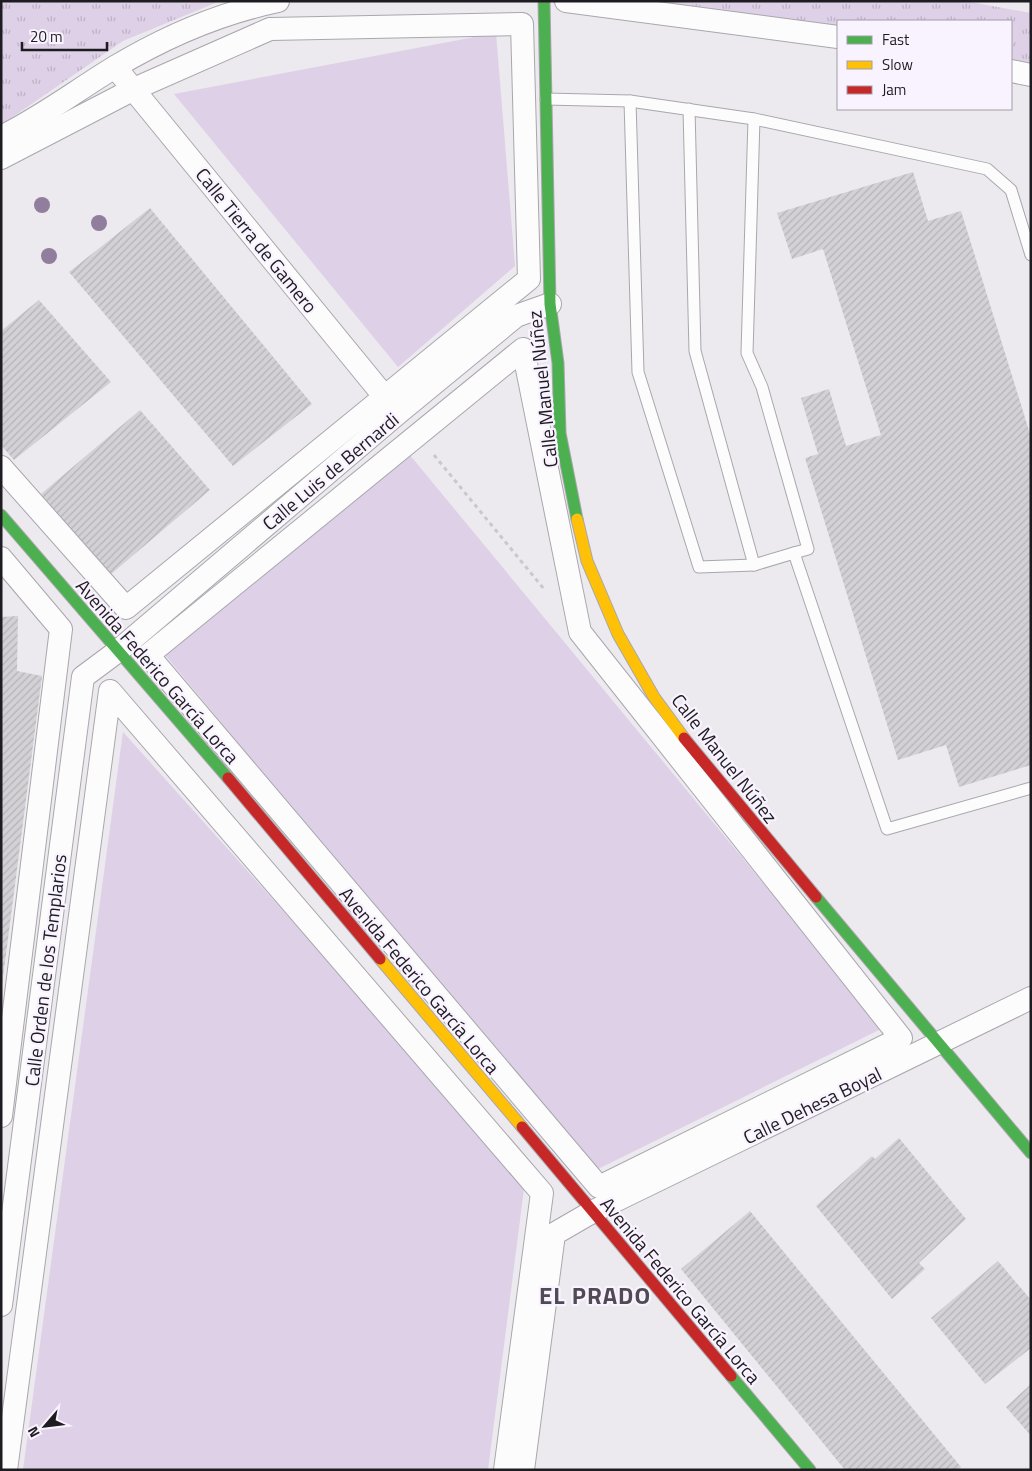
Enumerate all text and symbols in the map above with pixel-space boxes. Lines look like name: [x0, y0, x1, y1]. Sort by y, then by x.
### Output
scale bar: [22, 20, 108, 52]
legend: [837, 20, 1012, 110]
text: 20 m: [30, 25, 63, 48]
text: Fast: [882, 28, 910, 51]
text: Slow: [882, 53, 913, 76]
text: Jam: [882, 78, 906, 101]
street label: Calle Tierra de Gamero: [189, 161, 325, 319]
street label: Calle Manuel Núñez: [519, 309, 565, 469]
street label: Calle Luis de Bernardi: [255, 405, 405, 537]
street label: Avenida Federico García Lorca: [69, 572, 247, 770]
street label: Calle Manuel Núñez: [665, 687, 785, 829]
street label: Calle Orden de los Templarios: [16, 852, 74, 1088]
street label: Avenida Federico García Lorca: [333, 880, 507, 1080]
street label: Calle Dehesa Boyal: [738, 1059, 886, 1151]
street label: Avenida Federico García Lorca: [594, 1190, 768, 1390]
district label: EL PRADO: [539, 1277, 651, 1313]
north arrow: [20, 1401, 70, 1451]
text: N: [22, 1423, 45, 1442]

